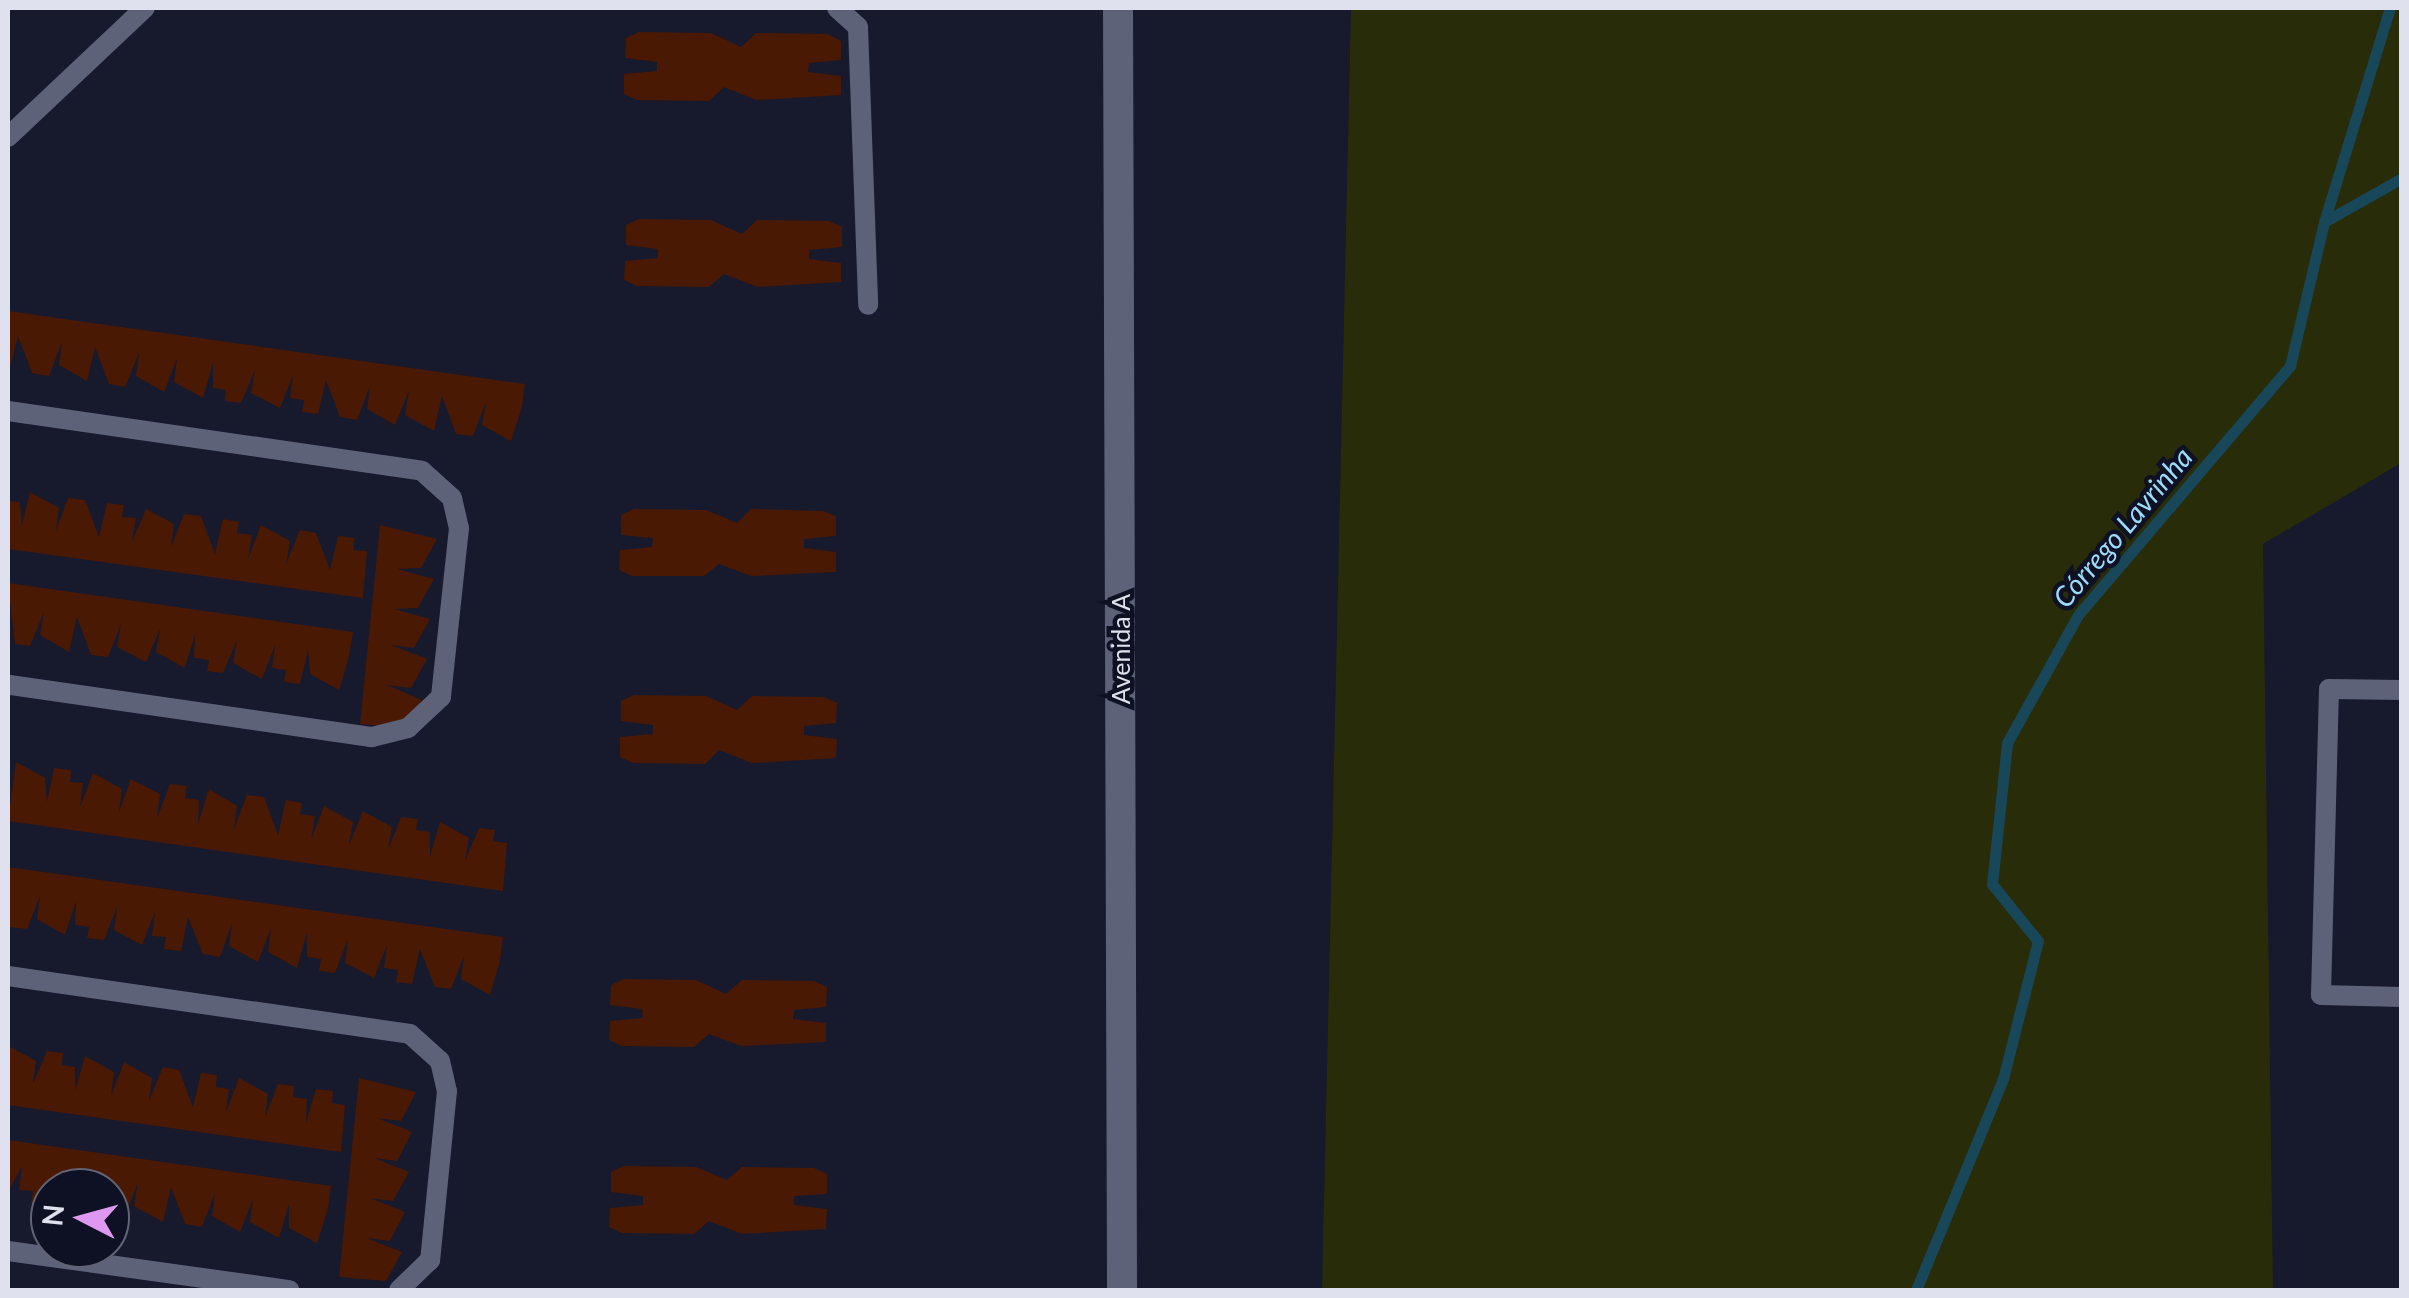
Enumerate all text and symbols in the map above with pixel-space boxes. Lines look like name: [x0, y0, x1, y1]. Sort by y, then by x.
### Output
water label: Córrego Lavrinha: [2045, 440, 2199, 614]
street label: Avenida A: [1105, 593, 1135, 705]
north arrow: [30, 1168, 130, 1268]
text: N: [34, 1203, 70, 1228]

